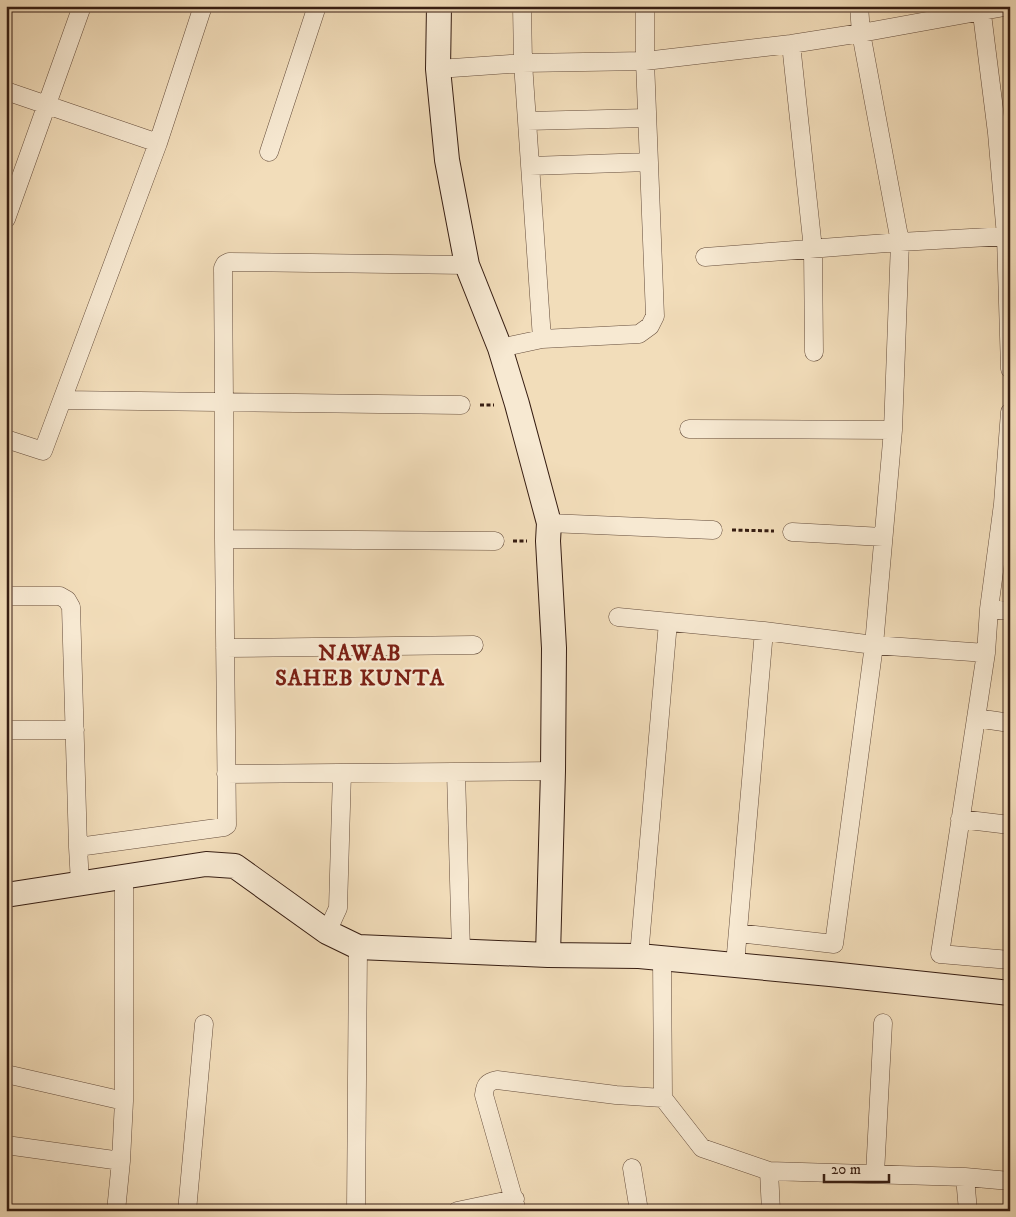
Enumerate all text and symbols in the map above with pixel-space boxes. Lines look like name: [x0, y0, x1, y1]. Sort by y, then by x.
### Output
district label: NAWAB SAHEB KUNTA: [275, 640, 445, 692]
scale bar: [824, 1152, 888, 1184]
text: 20 m: [831, 1160, 861, 1179]

